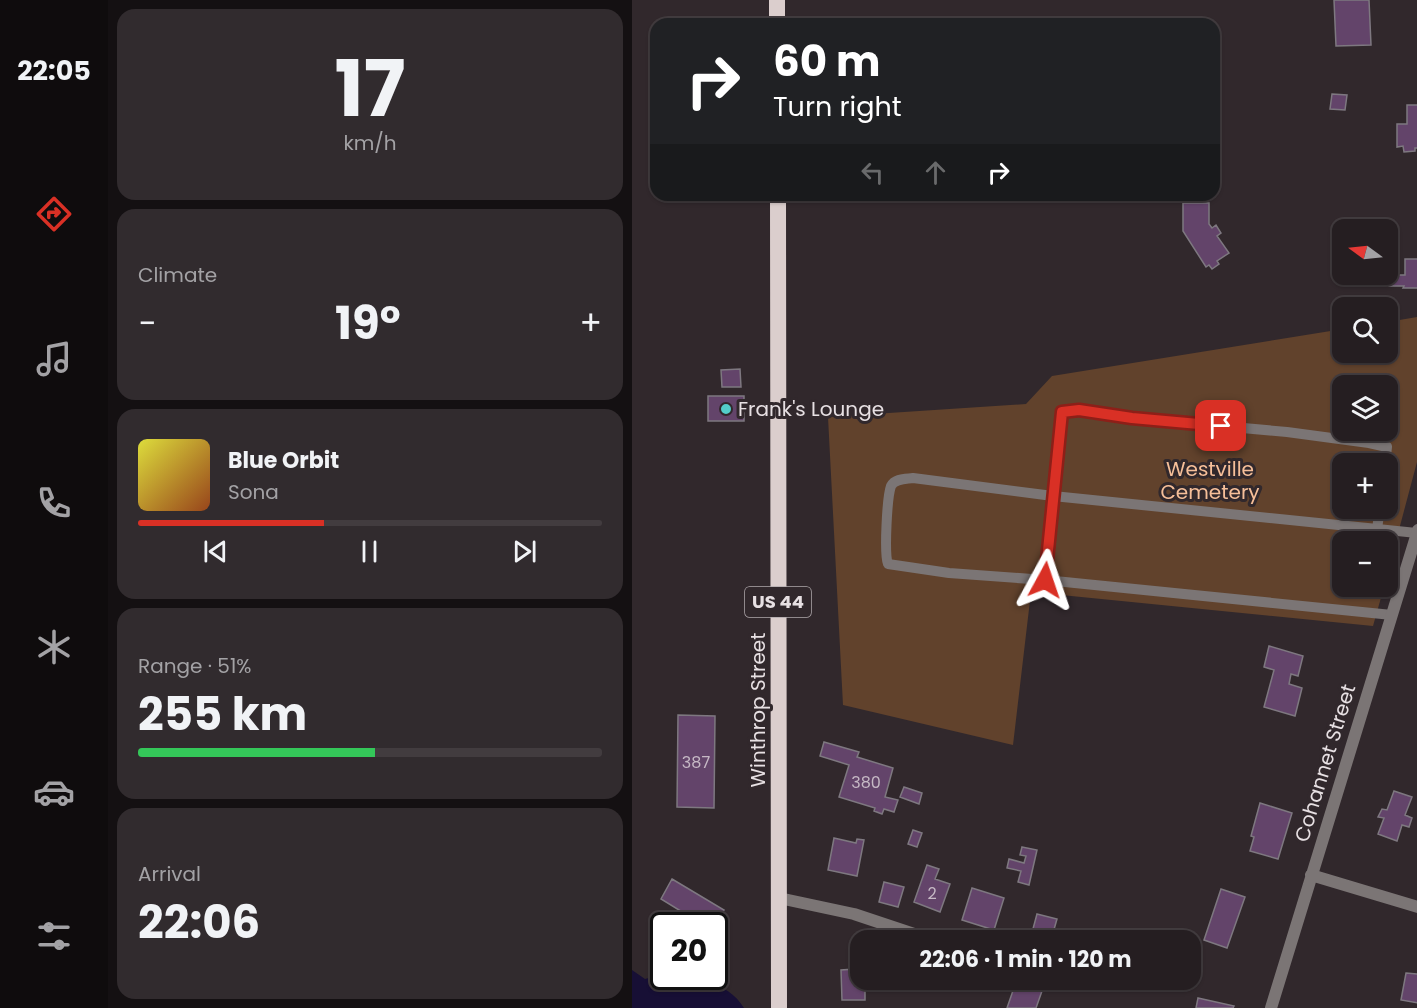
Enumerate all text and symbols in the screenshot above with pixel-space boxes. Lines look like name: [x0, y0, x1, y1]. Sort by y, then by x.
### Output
text: 60 m: [773, 32, 881, 91]
text: 17: [334, 34, 406, 143]
icon: right: [674, 42, 752, 120]
text: 22:05: [17, 52, 91, 89]
text: Turn right: [773, 88, 902, 125]
text: km/h: [343, 129, 397, 157]
icon: left: [856, 156, 889, 189]
icon: ahead: [919, 156, 952, 189]
icon: right: [982, 156, 1015, 189]
icon: directions: [33, 193, 75, 235]
north arrow: [1332, 219, 1398, 285]
map controls: [1332, 219, 1398, 597]
text: Climate: [138, 261, 217, 289]
text: 19°: [335, 292, 401, 355]
button: search: [1332, 297, 1398, 363]
text: −: [138, 300, 156, 347]
text: +: [579, 300, 602, 347]
icon: music: [33, 338, 75, 380]
button: layers: [1332, 375, 1398, 441]
place label: Frank's Lounge: [738, 395, 884, 423]
pin: [1195, 400, 1246, 451]
marker: Frank's Lounge: [719, 402, 733, 416]
icon: arrive: [1204, 409, 1237, 442]
text: Blue Orbit: [228, 445, 339, 476]
button: +: [1332, 453, 1398, 519]
park label: Westville Cemetery: [1160, 455, 1260, 506]
text: Sona: [228, 478, 279, 506]
icon: phone: [33, 482, 75, 524]
button: −: [1332, 531, 1398, 597]
icon: previous: [199, 535, 232, 568]
icon: pause: [353, 535, 386, 568]
icon: next: [508, 535, 541, 568]
position arrow: [1013, 548, 1077, 612]
road number: US 44: [745, 587, 811, 617]
icon: climate: [33, 626, 75, 668]
street label: Winthrop Street: [744, 633, 772, 788]
text: Range · 51%: [138, 652, 251, 680]
street label: Cohannet Street: [1288, 681, 1362, 845]
text: 255 km: [138, 683, 307, 746]
house number: 387: [682, 751, 710, 774]
icon: car: [33, 771, 75, 813]
house number: 380: [851, 771, 881, 794]
text: Arrival: [138, 860, 201, 888]
house number: 2: [927, 882, 937, 905]
text: 22:06: [138, 891, 260, 954]
speed limit sign: 20: [650, 912, 728, 990]
icon: filters: [33, 915, 75, 957]
text: 22:06 · 1 min · 120 m: [919, 944, 1132, 975]

